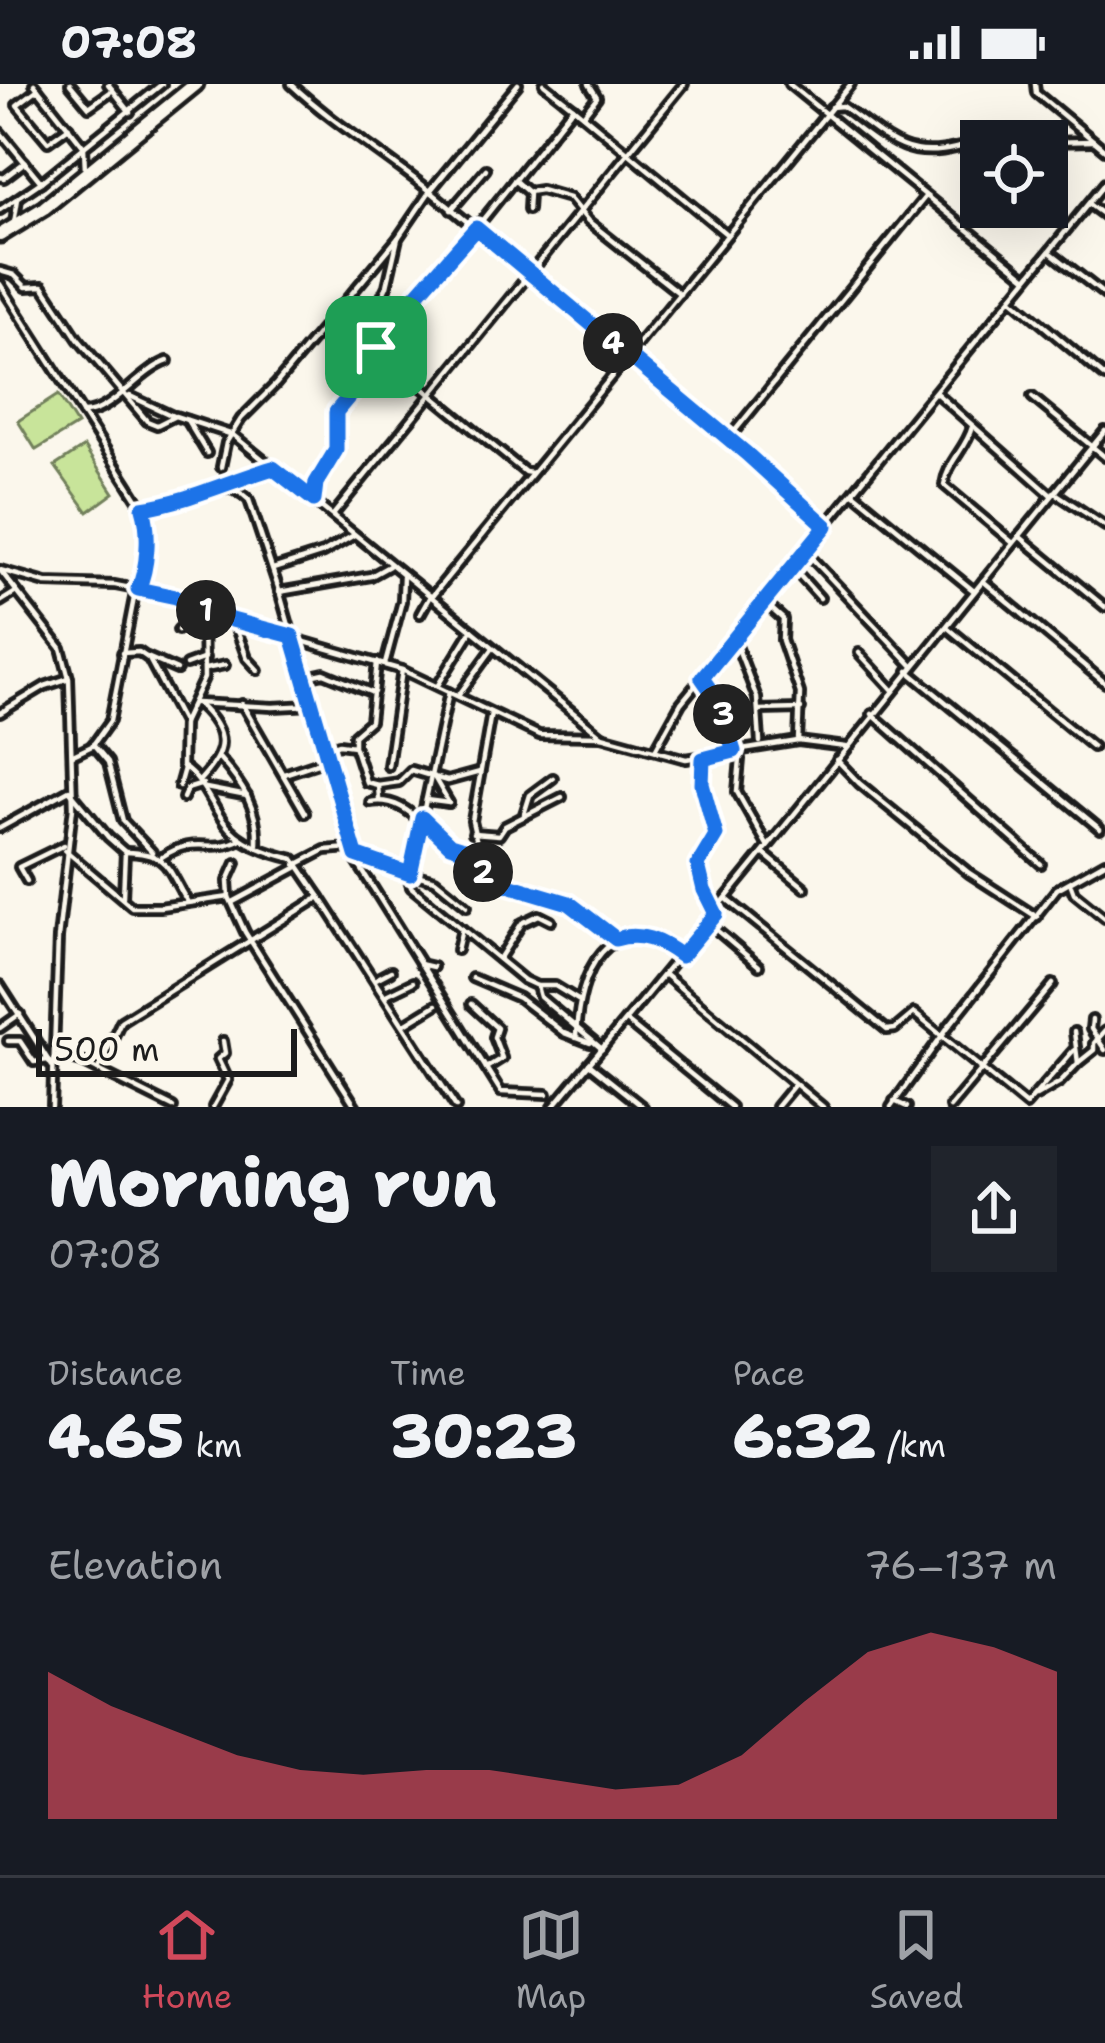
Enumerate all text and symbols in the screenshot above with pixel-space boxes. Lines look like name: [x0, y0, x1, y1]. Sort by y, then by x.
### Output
text: 07:08: [60, 12, 197, 72]
map controls: [960, 120, 1068, 228]
button: locate: [960, 120, 1068, 228]
pin: [325, 296, 427, 398]
pin: 4: [583, 313, 643, 373]
icon: arrive: [343, 314, 409, 380]
text: 4: [601, 320, 625, 365]
pin: 1: [176, 580, 236, 640]
text: 1: [198, 587, 214, 632]
pin: 3: [693, 684, 753, 744]
text: 3: [711, 691, 735, 736]
pin: 2: [453, 842, 513, 902]
text: 2: [471, 849, 495, 894]
scale bar: [36, 1023, 297, 1076]
text: 500 m: [54, 1027, 160, 1072]
text: Morning run: [48, 1139, 497, 1227]
button: share: [931, 1146, 1057, 1272]
text: 07:08: [48, 1228, 163, 1280]
text: Distance: [48, 1351, 183, 1396]
text: Time: [390, 1351, 466, 1396]
text: Pace: [733, 1351, 805, 1396]
text: 4.65: [48, 1396, 184, 1476]
text: 30:23: [390, 1396, 577, 1476]
text: 6:32: [733, 1396, 876, 1476]
text: km: [184, 1423, 242, 1468]
text: /km: [876, 1423, 946, 1468]
text: Elevation: [48, 1539, 223, 1591]
text: 76–137 m: [864, 1539, 1057, 1591]
tab: Home: [142, 1902, 232, 2019]
tab: Map: [516, 1902, 586, 2019]
tab: Saved: [870, 1902, 963, 2019]

